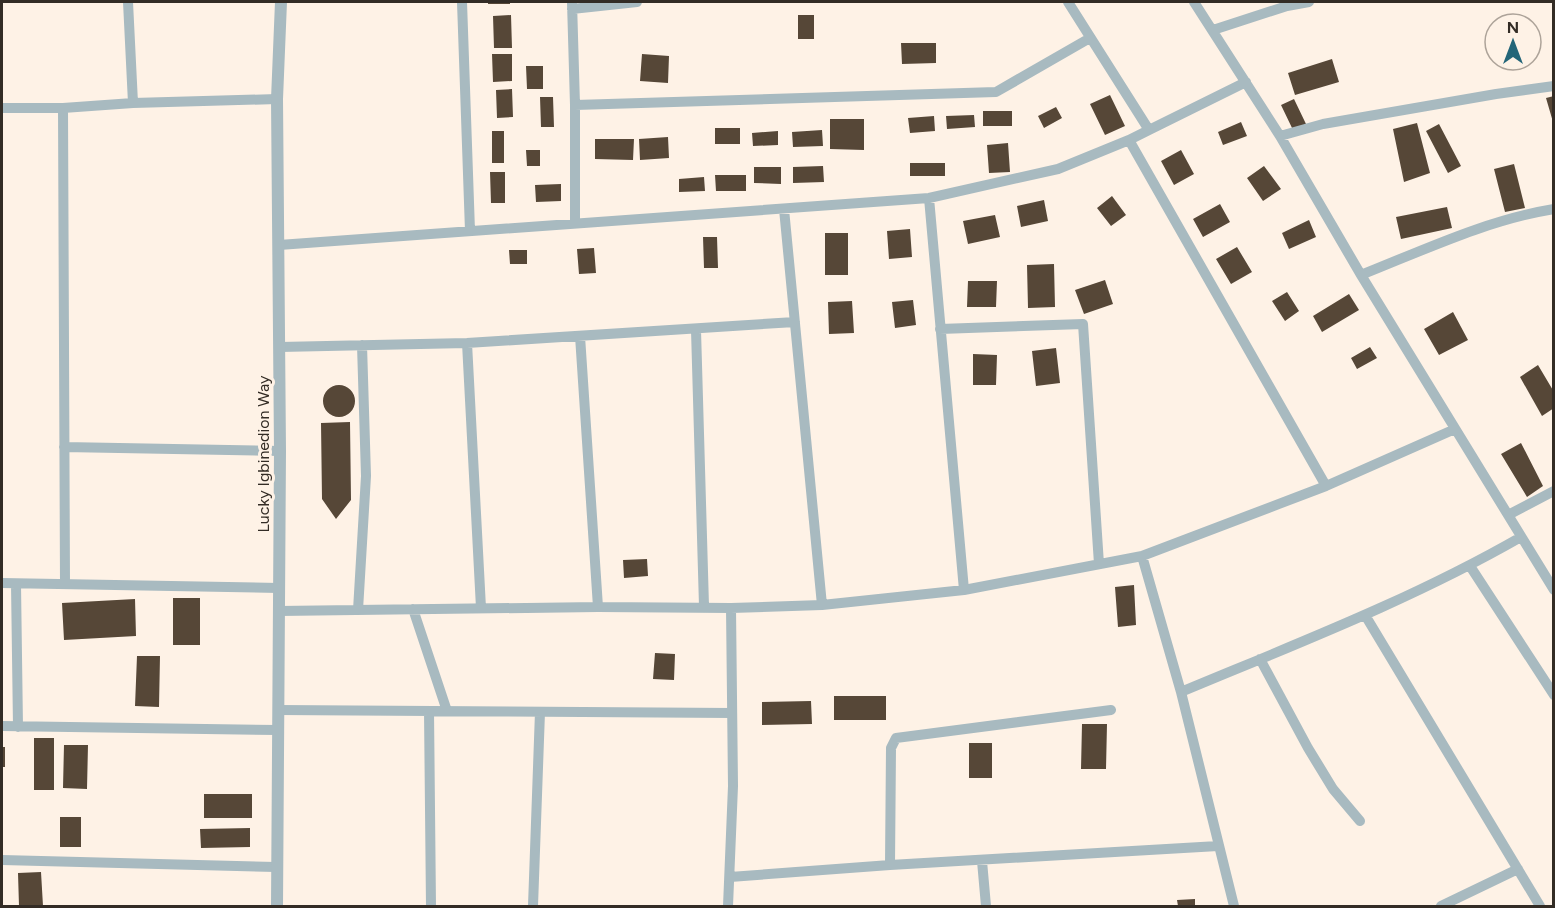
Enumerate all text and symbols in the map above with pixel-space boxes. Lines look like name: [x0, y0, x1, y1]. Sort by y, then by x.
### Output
north arrow: [1483, 12, 1543, 72]
text: N: [1507, 18, 1519, 37]
street label: Lucky Igbinedion Way: [254, 375, 273, 532]

